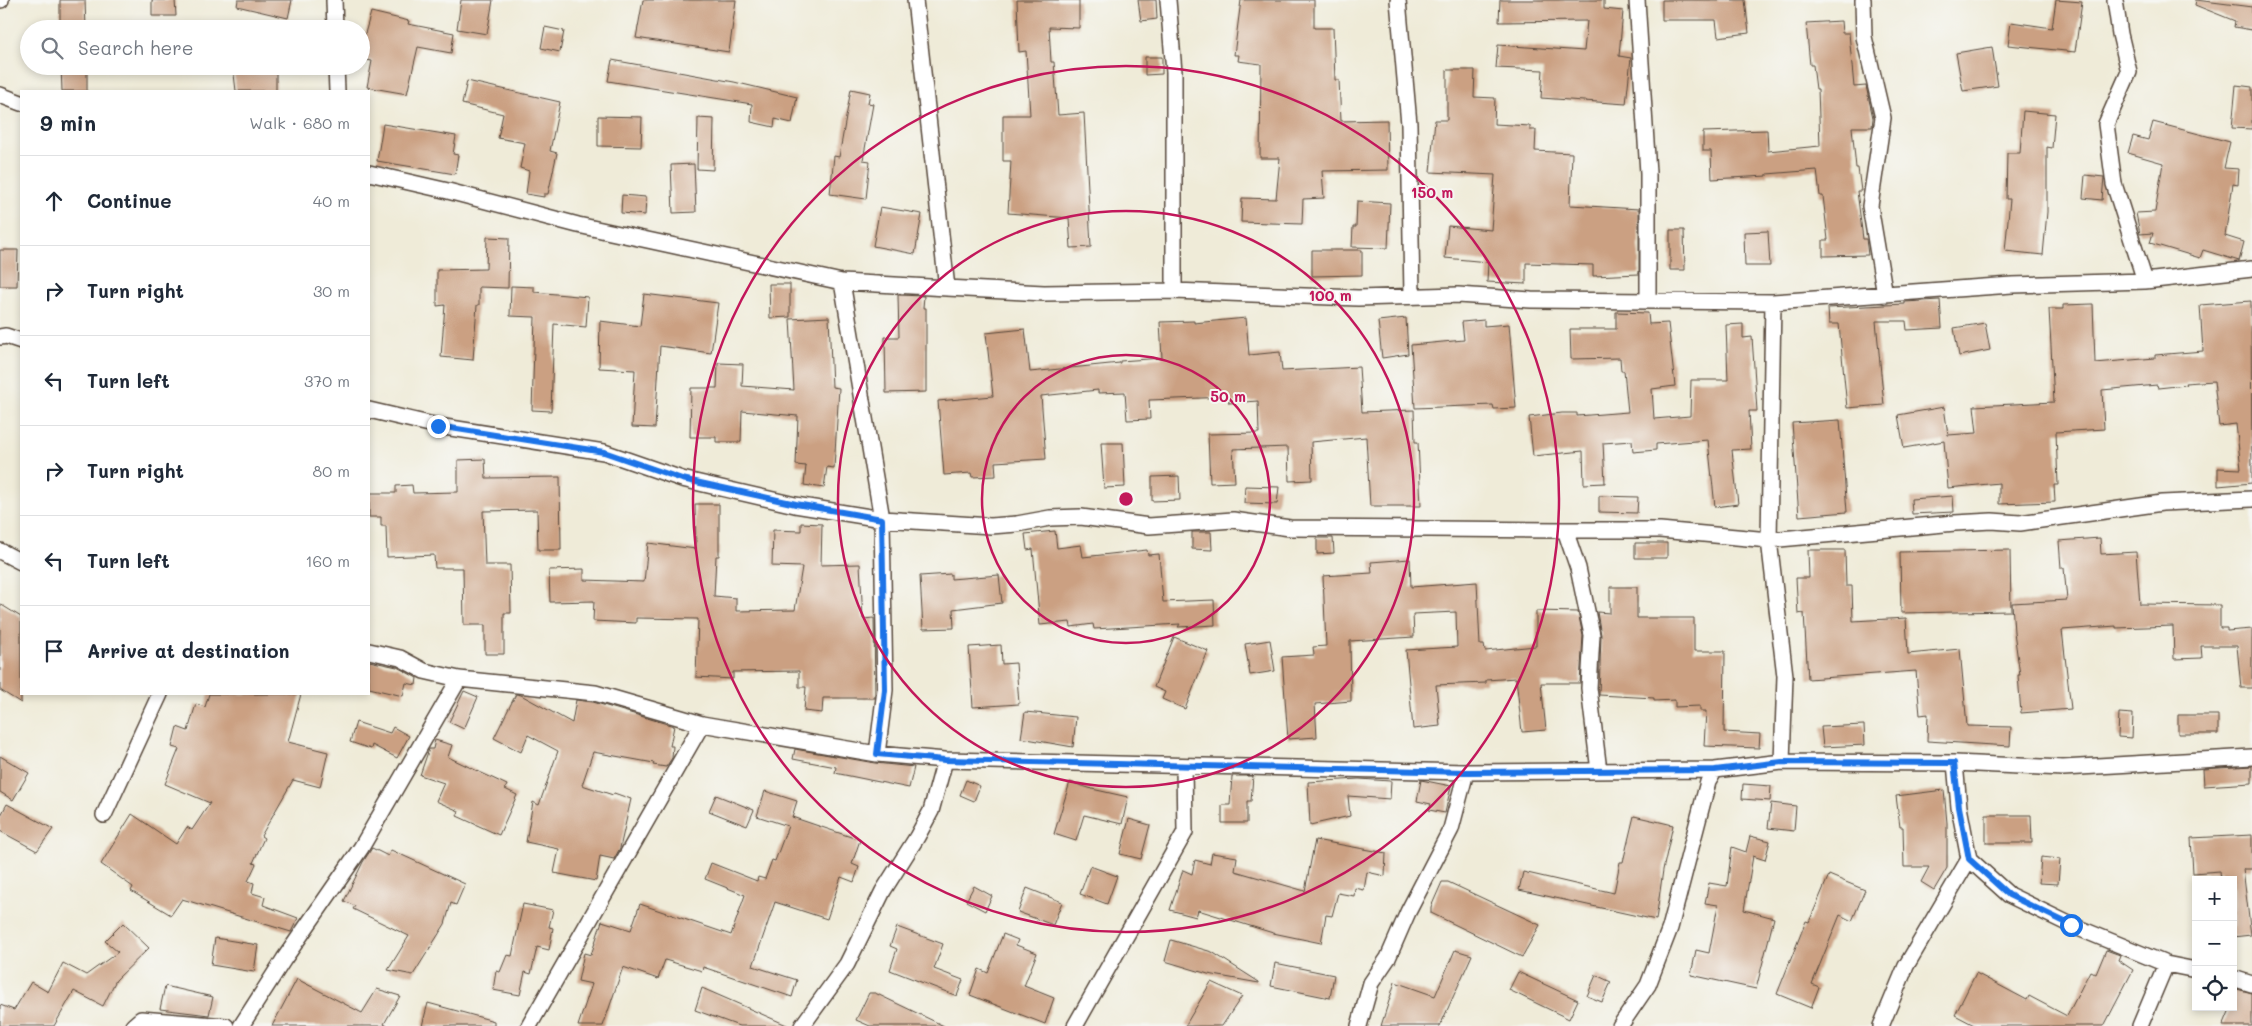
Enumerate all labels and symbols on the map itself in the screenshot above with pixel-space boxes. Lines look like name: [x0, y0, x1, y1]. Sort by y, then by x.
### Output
text: 150 m: [1411, 182, 1453, 202]
text: 100 m: [1308, 285, 1352, 305]
text: 50 m: [1210, 386, 1246, 406]
route end: [427, 415, 450, 438]
centre of rings: [1117, 490, 1135, 508]
route start: [2060, 914, 2083, 937]

